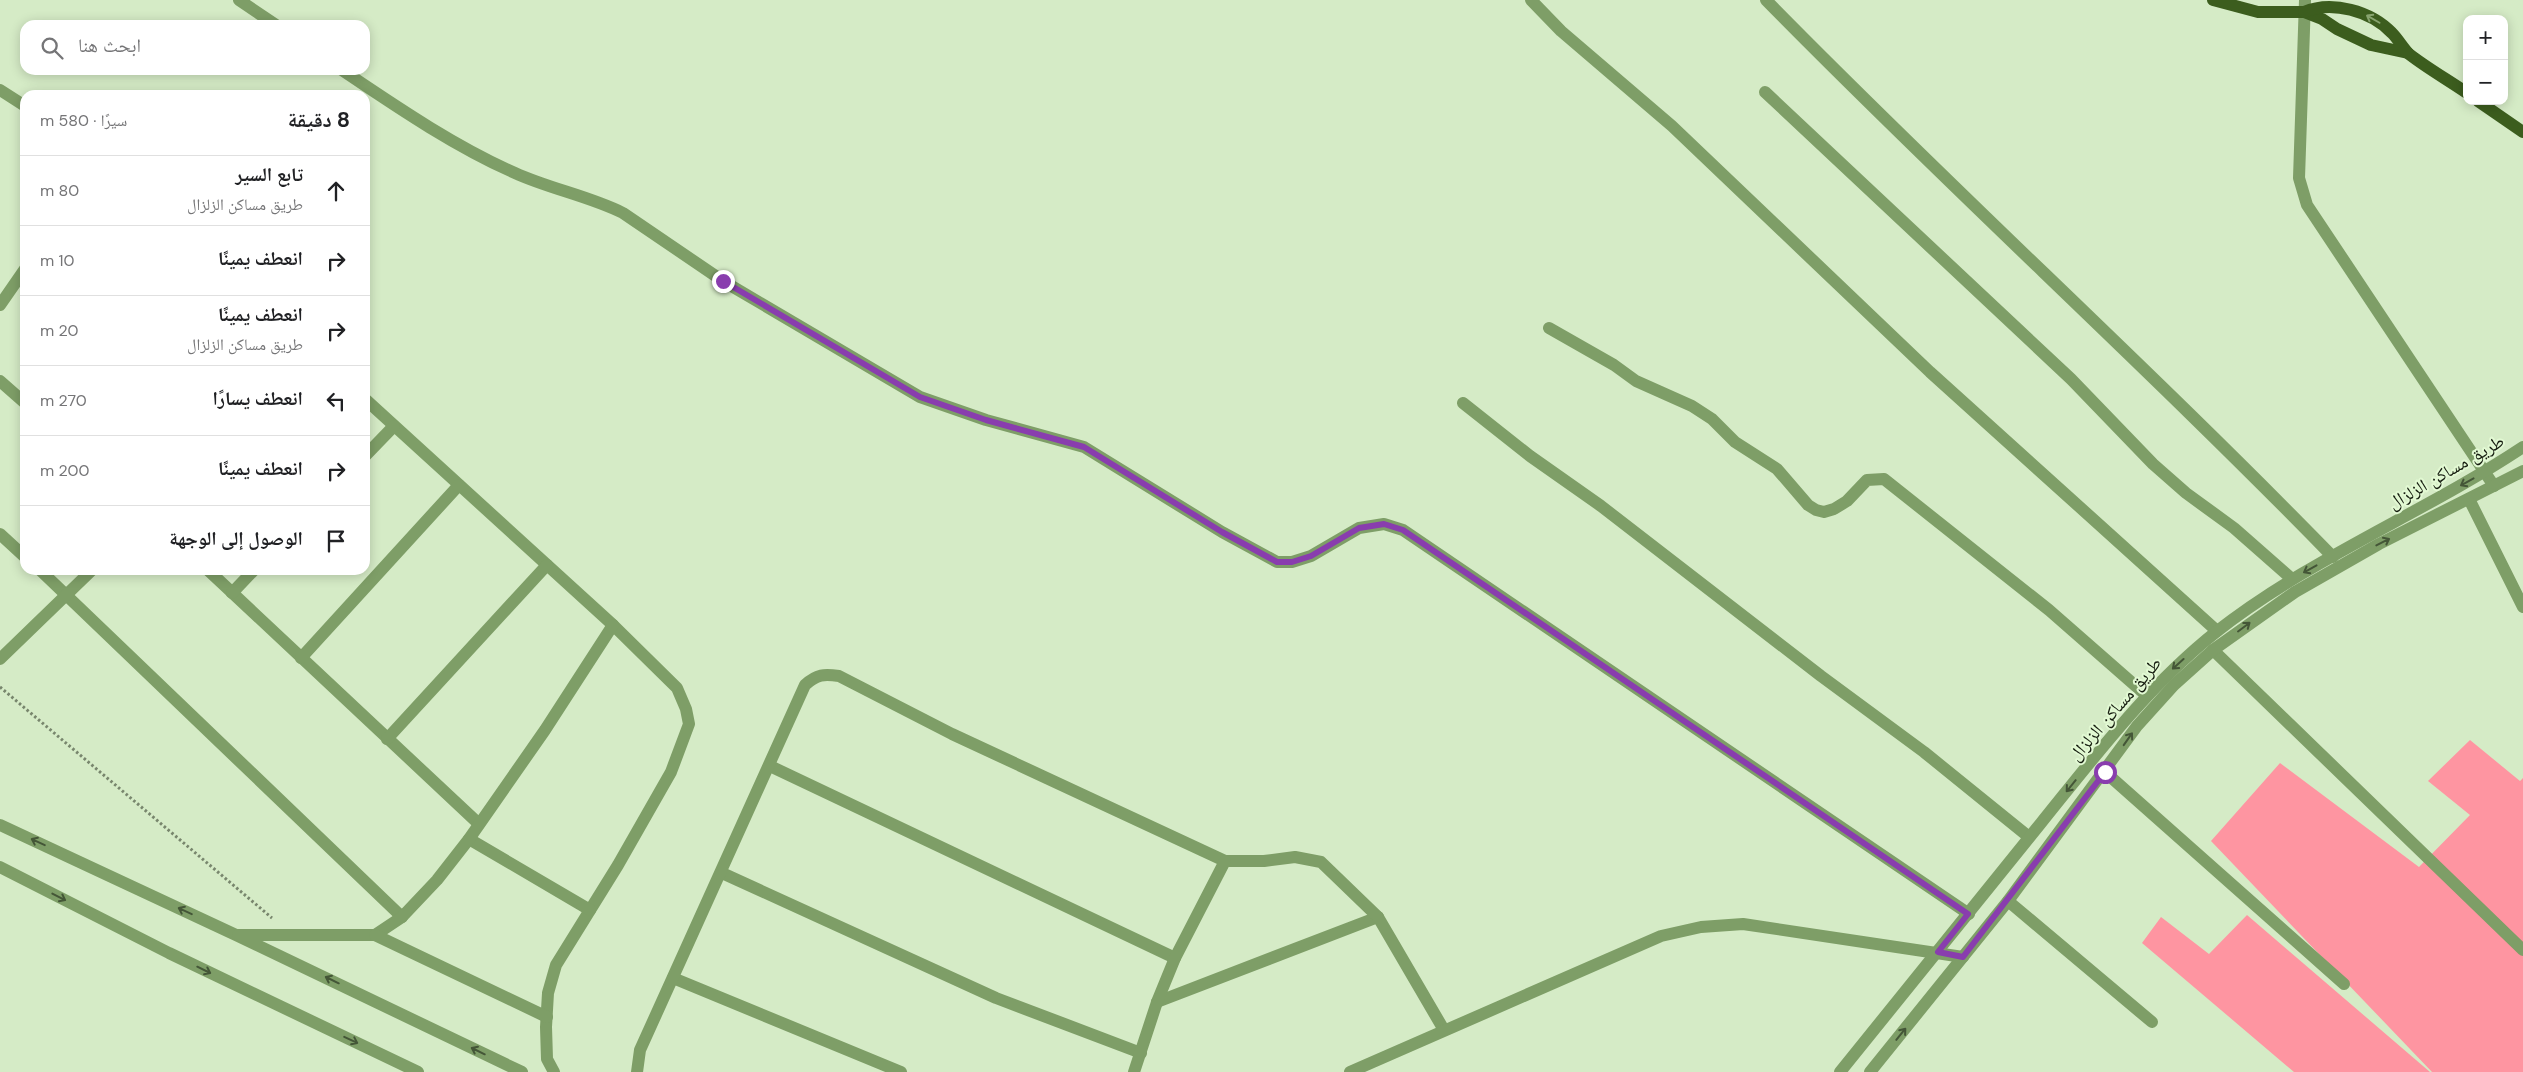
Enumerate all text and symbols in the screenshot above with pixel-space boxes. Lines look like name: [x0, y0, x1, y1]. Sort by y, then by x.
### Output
one-way arrow: [2367, 13, 2381, 23]
map controls: [2463, 15, 2508, 105]
button: +: [2463, 15, 2508, 60]
search box: [20, 20, 370, 75]
text: ابحث هنا: [78, 33, 141, 58]
icon: search: [38, 34, 66, 62]
button: −: [2463, 60, 2508, 105]
text: 8 دقيقة: [288, 106, 350, 134]
text: سيرًا · 580 m: [40, 110, 127, 131]
text: تابع السير: [235, 162, 303, 187]
icon: ahead: [322, 177, 350, 205]
text: 80 m: [40, 180, 79, 201]
text: طريق مساكن الزلزال: [187, 194, 303, 215]
text: انعطف يمينًا: [218, 246, 303, 271]
icon: right: [322, 247, 350, 275]
text: 10 m: [40, 250, 74, 271]
route end: [712, 270, 735, 293]
text: انعطف يمينًا: [218, 302, 303, 327]
icon: right: [322, 317, 350, 345]
text: 20 m: [40, 320, 79, 341]
text: طريق مساكن الزلزال: [187, 334, 303, 355]
text: انعطف يسارًا: [212, 386, 303, 411]
icon: left: [322, 387, 350, 415]
text: 270 m: [40, 390, 87, 411]
street label: طريق مساكن الزلزال: [2383, 429, 2509, 515]
text: انعطف يمينًا: [218, 456, 303, 481]
icon: right: [322, 457, 350, 485]
text: 200 m: [40, 460, 89, 481]
one-way arrow: [2460, 478, 2475, 487]
text: الوصول إلى الوجهة: [169, 526, 303, 551]
icon: arrive: [322, 527, 350, 555]
one-way arrow: [2375, 537, 2390, 546]
one-way arrow: [2303, 565, 2317, 575]
one-way arrow: [2237, 621, 2250, 632]
street label: طريق مساكن الزلزال: [2063, 652, 2167, 766]
one-way arrow: [2171, 658, 2184, 670]
one-way arrow: [2123, 732, 2133, 746]
route start: [2094, 761, 2117, 784]
one-way arrow: [2065, 779, 2076, 792]
one-way arrow: [31, 837, 46, 847]
one-way arrow: [51, 893, 66, 902]
one-way arrow: [178, 905, 193, 915]
one-way arrow: [196, 966, 211, 975]
one-way arrow: [325, 975, 340, 985]
one-way arrow: [1895, 1028, 1906, 1041]
one-way arrow: [343, 1036, 358, 1046]
one-way arrow: [471, 1046, 486, 1055]

